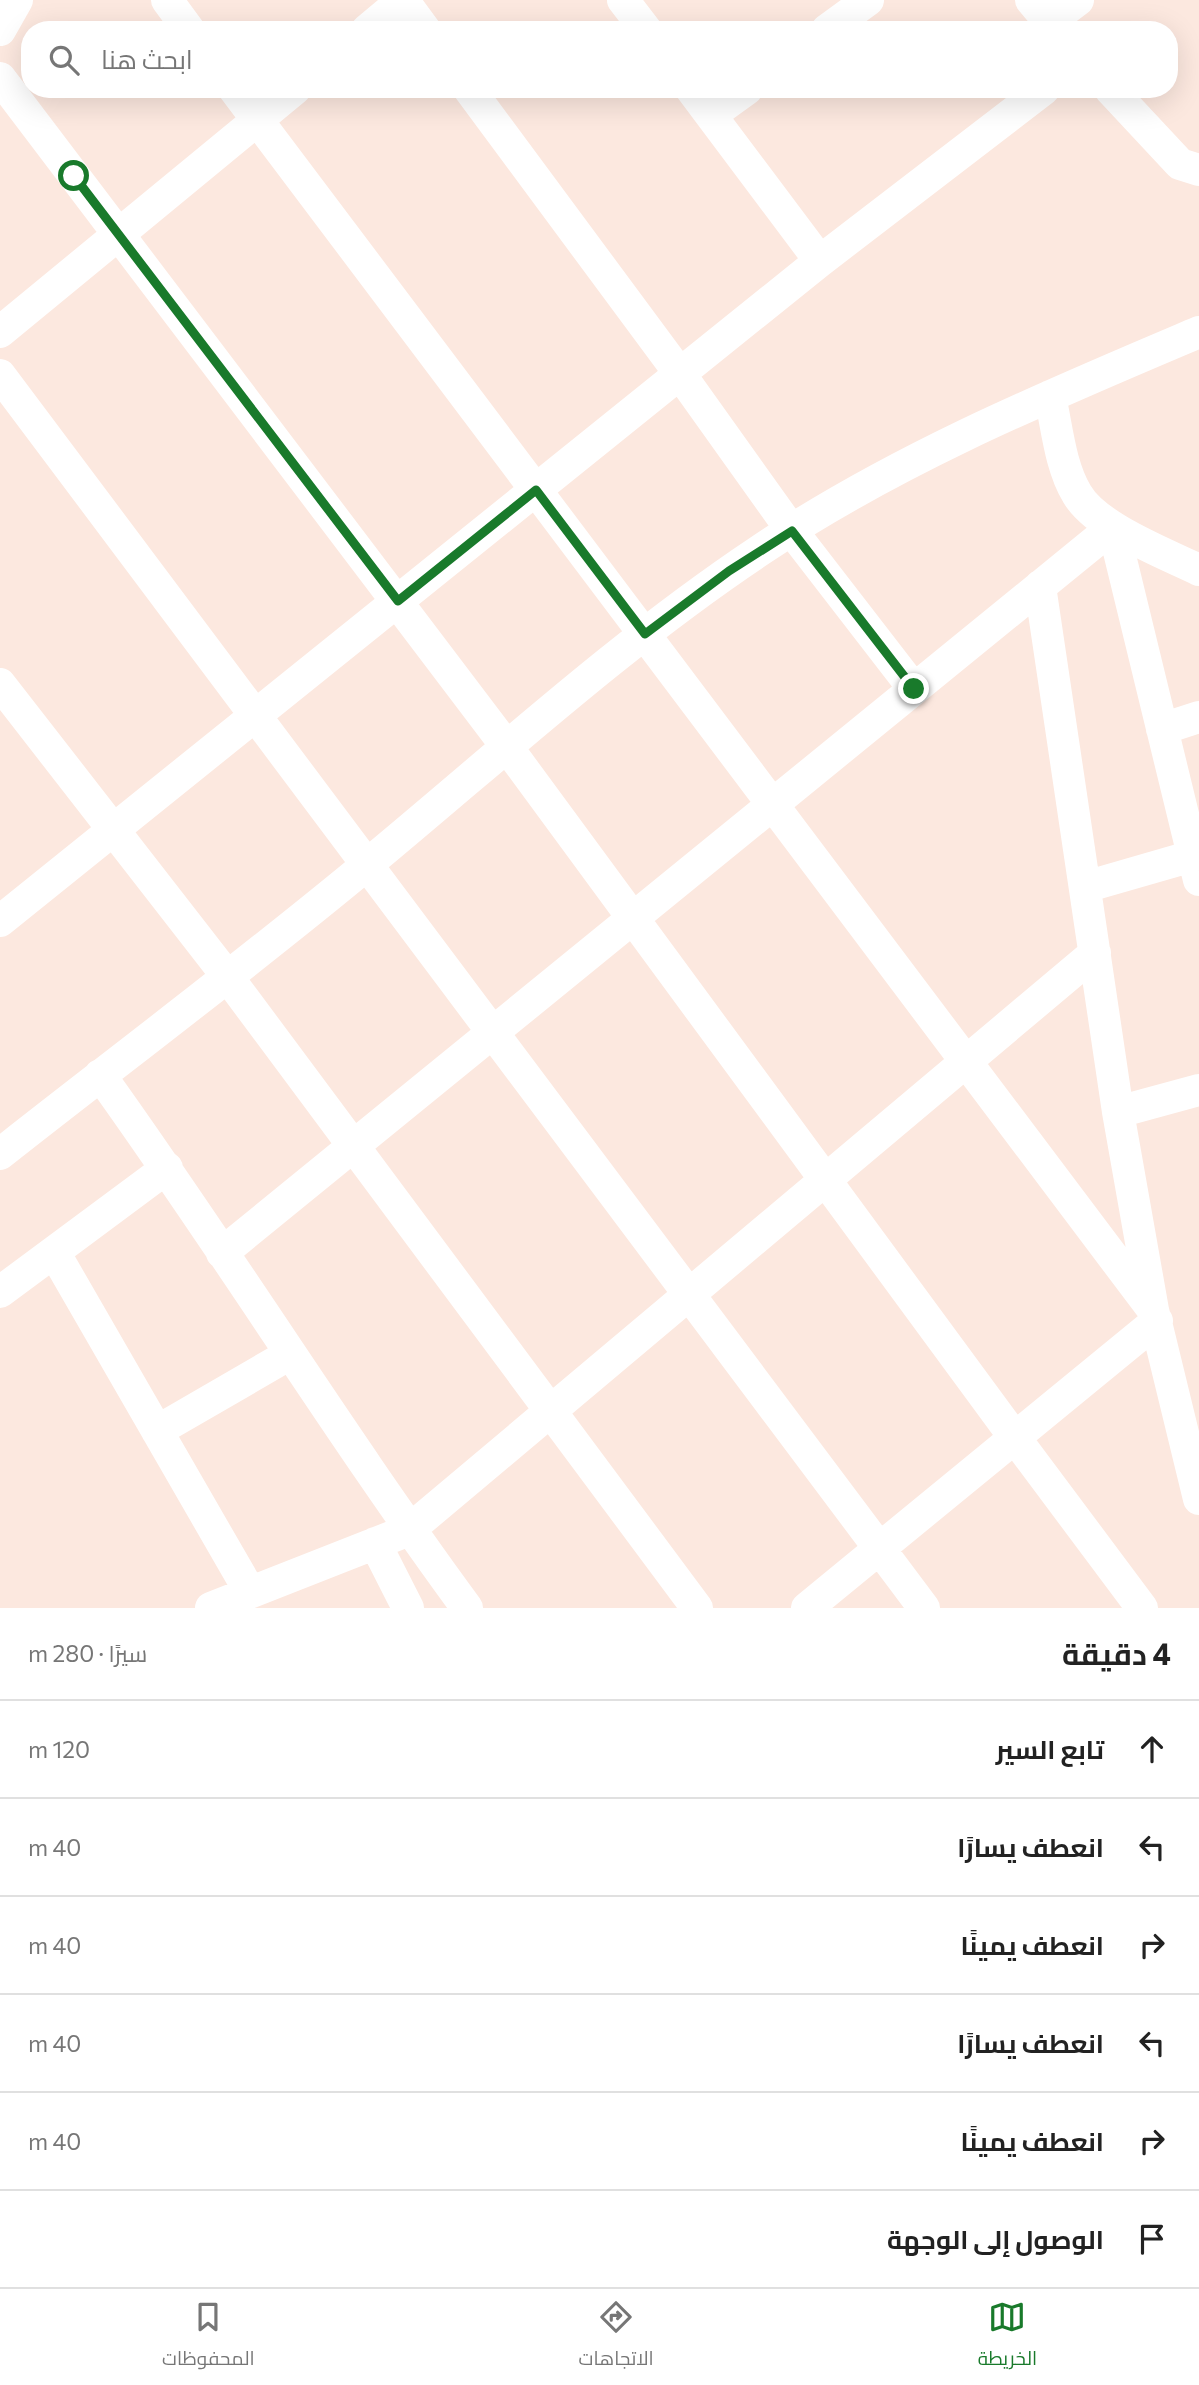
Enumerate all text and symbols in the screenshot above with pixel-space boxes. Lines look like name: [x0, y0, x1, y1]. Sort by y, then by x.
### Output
search box: [21, 21, 1178, 98]
icon: search: [45, 41, 83, 79]
text: ابحث هنا: [101, 43, 193, 74]
route start: [58, 160, 89, 191]
route end: [898, 673, 929, 704]
text: 4 دقيقة: [1062, 1634, 1171, 1671]
text: سيرًا · 280 m: [28, 1639, 147, 1667]
icon: ahead: [1133, 1730, 1171, 1768]
text: تابع السير: [996, 1733, 1104, 1764]
text: 120 m: [28, 1735, 90, 1763]
icon: left: [1133, 1828, 1171, 1866]
text: انعطف يسارًا: [957, 1831, 1104, 1862]
text: 40 m: [28, 1833, 81, 1861]
icon: right: [1133, 1926, 1171, 1964]
text: انعطف يمينًا: [960, 1929, 1104, 1960]
text: 40 m: [28, 1931, 81, 1959]
icon: left: [1133, 2024, 1171, 2062]
text: انعطف يسارًا: [957, 2027, 1104, 2058]
text: 40 m: [28, 2029, 81, 2057]
icon: right: [1133, 2122, 1171, 2160]
text: انعطف يمينًا: [960, 2125, 1104, 2156]
text: 40 m: [28, 2127, 81, 2155]
icon: arrive: [1133, 2220, 1171, 2258]
text: الوصول إلى الوجهة: [887, 2223, 1104, 2254]
tab: المحفوظات: [162, 2298, 255, 2376]
tab: الاتجاهات: [578, 2298, 654, 2376]
tab: الخريطة: [978, 2298, 1037, 2376]

